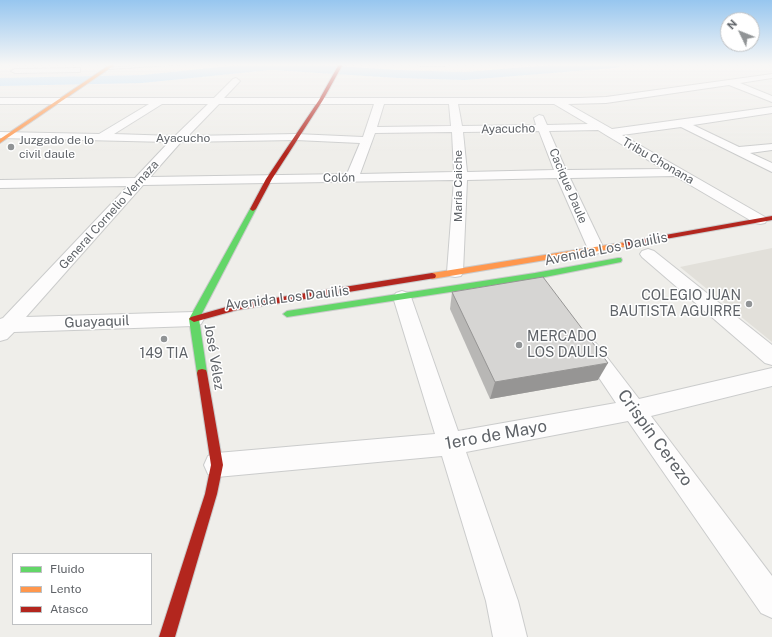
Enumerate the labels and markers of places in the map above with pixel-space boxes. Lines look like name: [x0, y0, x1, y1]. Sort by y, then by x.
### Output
place label: Juzgado de lo civil daule: [19, 133, 94, 161]
marker: Juzgado de lo civil daule: [6, 142, 16, 152]
place label: COLEGIO JUAN BAUTISTA AGUIRRE: [609, 288, 741, 320]
marker: COLEGIO JUAN BAUTISTA AGUIRRE: [744, 299, 754, 309]
place label: MERCADO LOS DAULIS: [527, 329, 608, 362]
marker: 149 TIA: [159, 334, 169, 344]
marker: MERCADO LOS DAULIS: [514, 340, 524, 350]
place label: 149 TIA: [140, 346, 188, 362]

